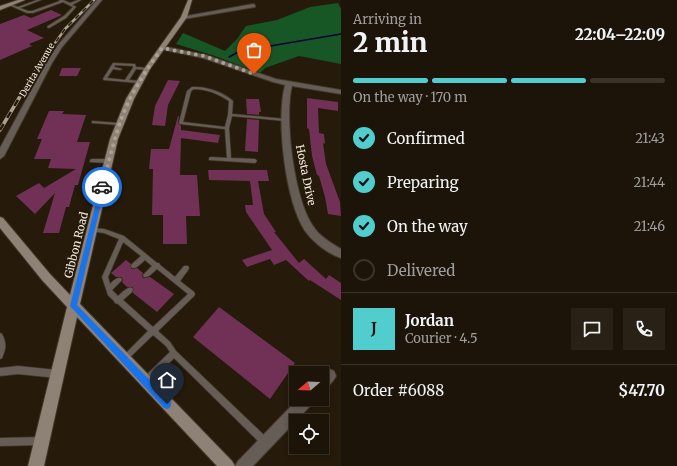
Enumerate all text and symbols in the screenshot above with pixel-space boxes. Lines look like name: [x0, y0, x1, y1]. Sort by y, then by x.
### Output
text: Arriving in: [353, 11, 422, 28]
text: 22:04–22:09: [575, 25, 665, 44]
text: 2 min: [353, 26, 427, 59]
pin: [237, 33, 271, 74]
icon: bag: [243, 39, 265, 61]
street label: Derita Avenue: [17, 40, 57, 99]
text: On the way · 170 m: [353, 89, 467, 106]
icon: check: [353, 127, 375, 149]
text: Confirmed: [387, 129, 465, 148]
text: 21:43: [635, 130, 665, 147]
street label: Hosta Drive: [293, 143, 319, 207]
courier: [82, 167, 122, 207]
icon: check: [353, 171, 375, 193]
text: Preparing: [387, 173, 459, 192]
text: 21:44: [634, 174, 665, 191]
icon: car: [91, 176, 113, 198]
street label: Gibbon Road: [61, 210, 91, 280]
icon: check: [353, 215, 375, 237]
text: On the way: [387, 217, 468, 236]
text: 21:46: [634, 218, 665, 235]
text: Delivered: [387, 261, 455, 280]
button: chat: [571, 308, 613, 350]
button: phone: [623, 308, 665, 350]
text: Jordan: [405, 311, 454, 330]
text: J: [371, 319, 377, 338]
text: Courier · 4.5: [405, 330, 478, 347]
pin: [150, 363, 184, 404]
north arrow: [289, 366, 329, 406]
map controls: [289, 366, 329, 454]
icon: home: [156, 369, 178, 391]
text: Order #6088: [353, 381, 444, 400]
text: $47.70: [618, 381, 665, 400]
button: locate: [289, 414, 329, 454]

